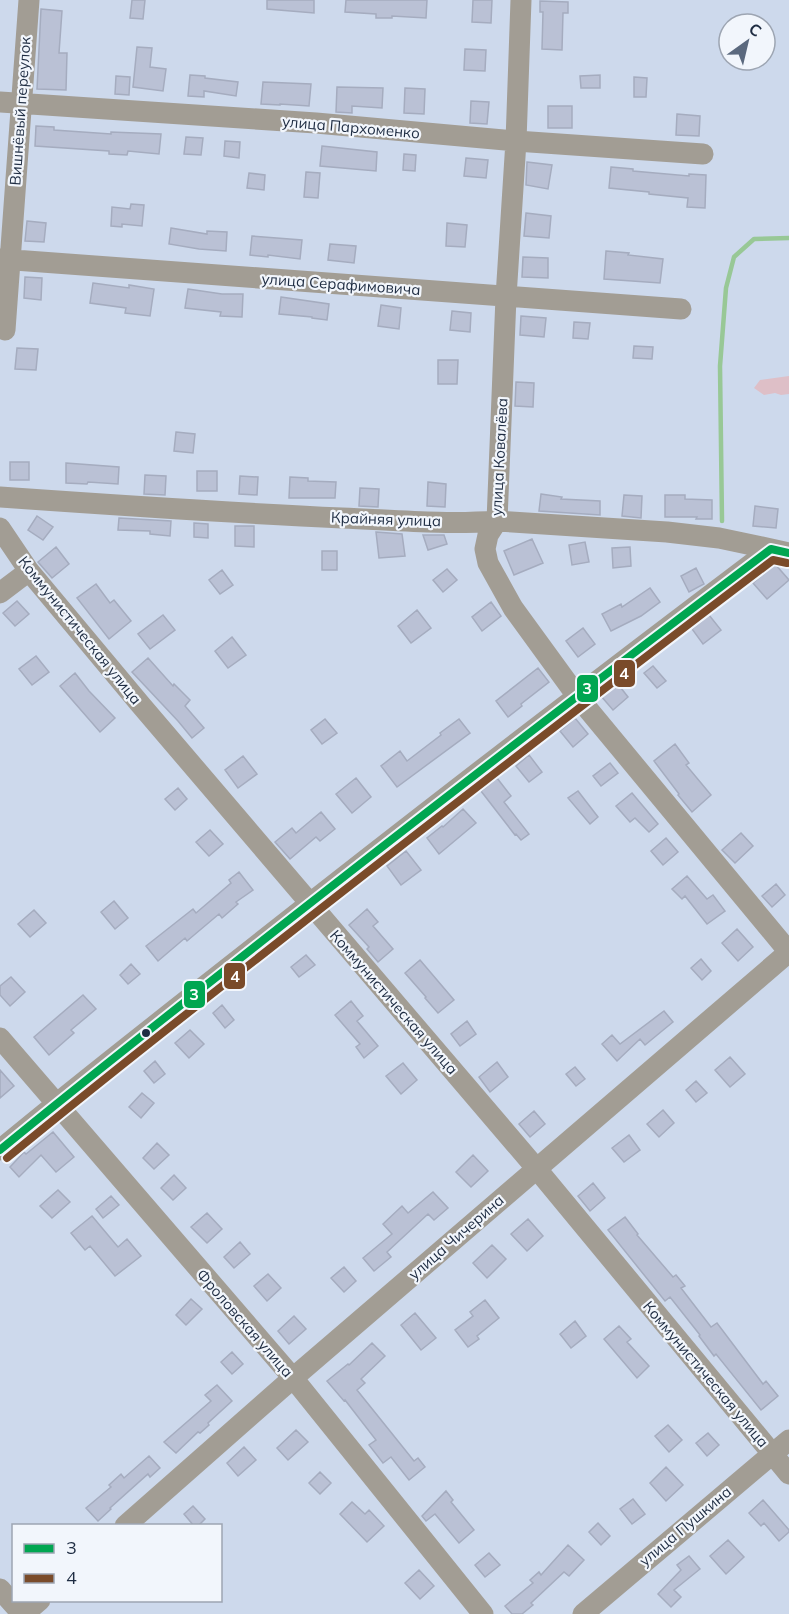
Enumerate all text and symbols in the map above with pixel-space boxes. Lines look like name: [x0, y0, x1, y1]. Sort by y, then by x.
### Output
north arrow: [717, 12, 777, 72]
text: С: [745, 18, 766, 41]
street label: Вишнёвый переулок: [5, 35, 35, 186]
street label: улица Пархоменко: [281, 112, 421, 142]
street label: улица Серафимовича: [261, 269, 421, 299]
street label: улица Ковалёва: [486, 397, 512, 517]
street label: Крайняя улица: [331, 508, 441, 530]
street label: Коммунистическая улица: [14, 552, 146, 708]
line badge: 4: [613, 659, 636, 688]
text: 4: [619, 663, 629, 683]
line badge: 3: [576, 674, 599, 703]
text: 3: [582, 678, 592, 698]
street label: Коммунистическая улица: [326, 926, 462, 1078]
line badge: 4: [223, 962, 246, 990]
text: 4: [230, 966, 240, 986]
line badge: 3: [183, 980, 206, 1009]
text: 3: [189, 984, 199, 1004]
unlabelled marker: [140, 1027, 152, 1039]
street label: улица Чичерина: [405, 1191, 507, 1283]
street label: Фроловская улица: [193, 1265, 297, 1381]
street label: Коммунистическая улица: [639, 1297, 773, 1451]
street label: улица Пушкина: [635, 1482, 735, 1570]
legend: [12, 1524, 222, 1602]
text: 3: [66, 1536, 77, 1559]
text: 4: [66, 1566, 77, 1589]

